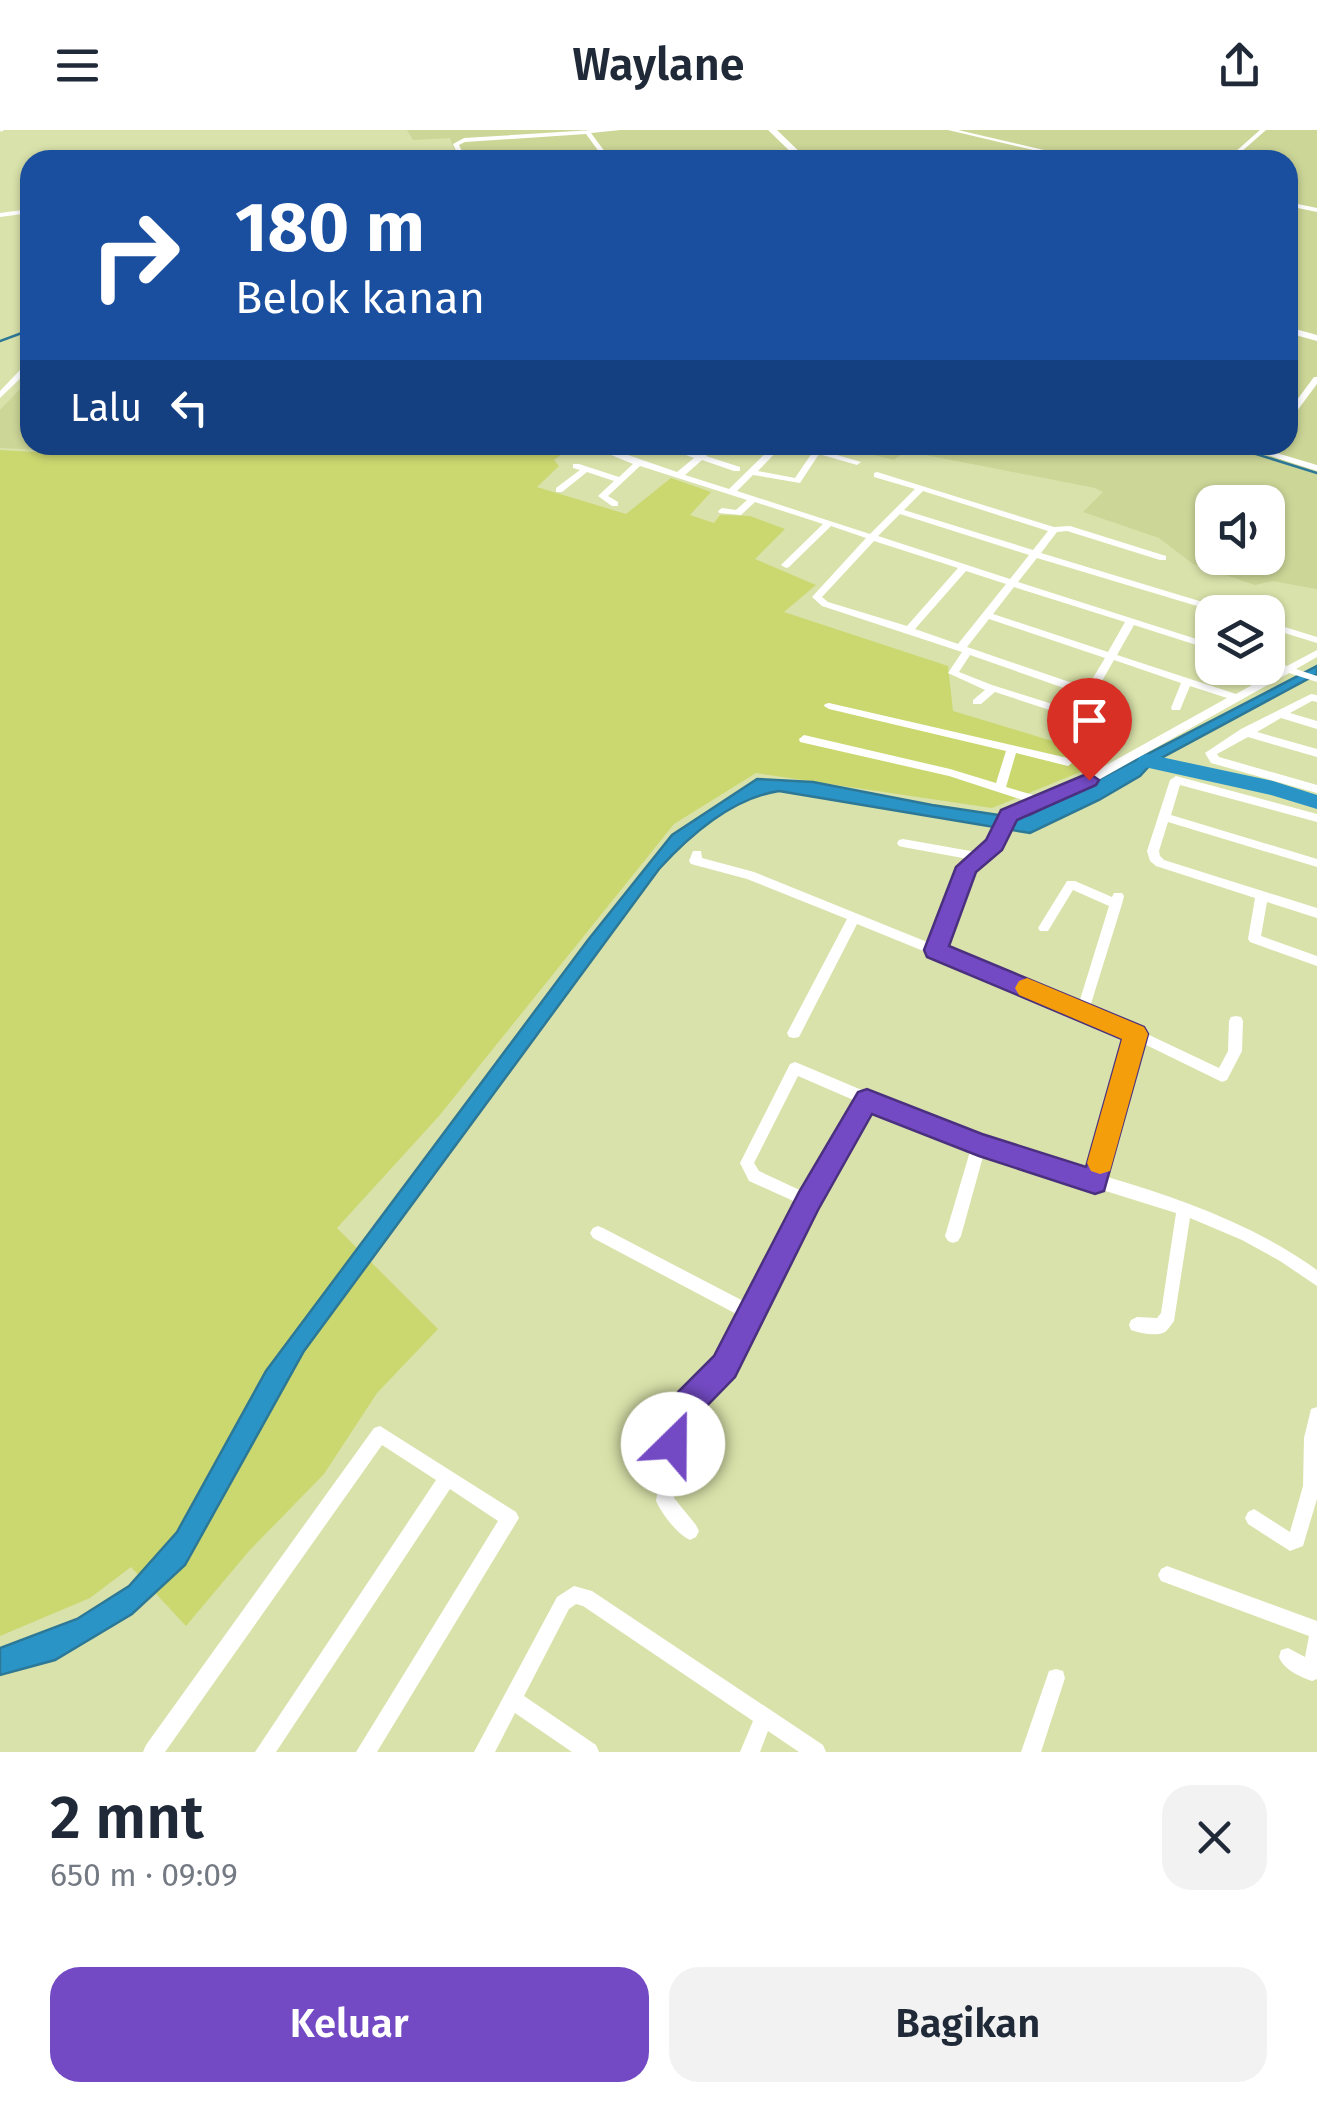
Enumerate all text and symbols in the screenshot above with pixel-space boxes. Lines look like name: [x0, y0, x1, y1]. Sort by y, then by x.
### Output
icon: menu: [50, 38, 105, 93]
text: Waylane: [572, 38, 745, 92]
icon: share: [1212, 38, 1267, 93]
text: 180 m: [235, 186, 425, 270]
icon: right: [70, 190, 200, 320]
text: Belok kanan: [235, 271, 485, 325]
icon: left: [162, 380, 217, 435]
text: Lalu: [70, 385, 142, 431]
map controls: [1195, 485, 1285, 685]
button: sound: [1195, 485, 1285, 575]
button: layers: [1195, 595, 1285, 685]
pin: [1047, 678, 1132, 781]
icon: arrive: [1062, 693, 1117, 748]
position arrow: [621, 1392, 725, 1496]
text: 2 mnt: [50, 1782, 204, 1854]
button: close: [1162, 1785, 1267, 1890]
text: 650 m · 09:09: [50, 1856, 238, 1894]
button: Keluar: [50, 1967, 649, 2082]
button: Bagikan: [669, 1967, 1267, 2082]

